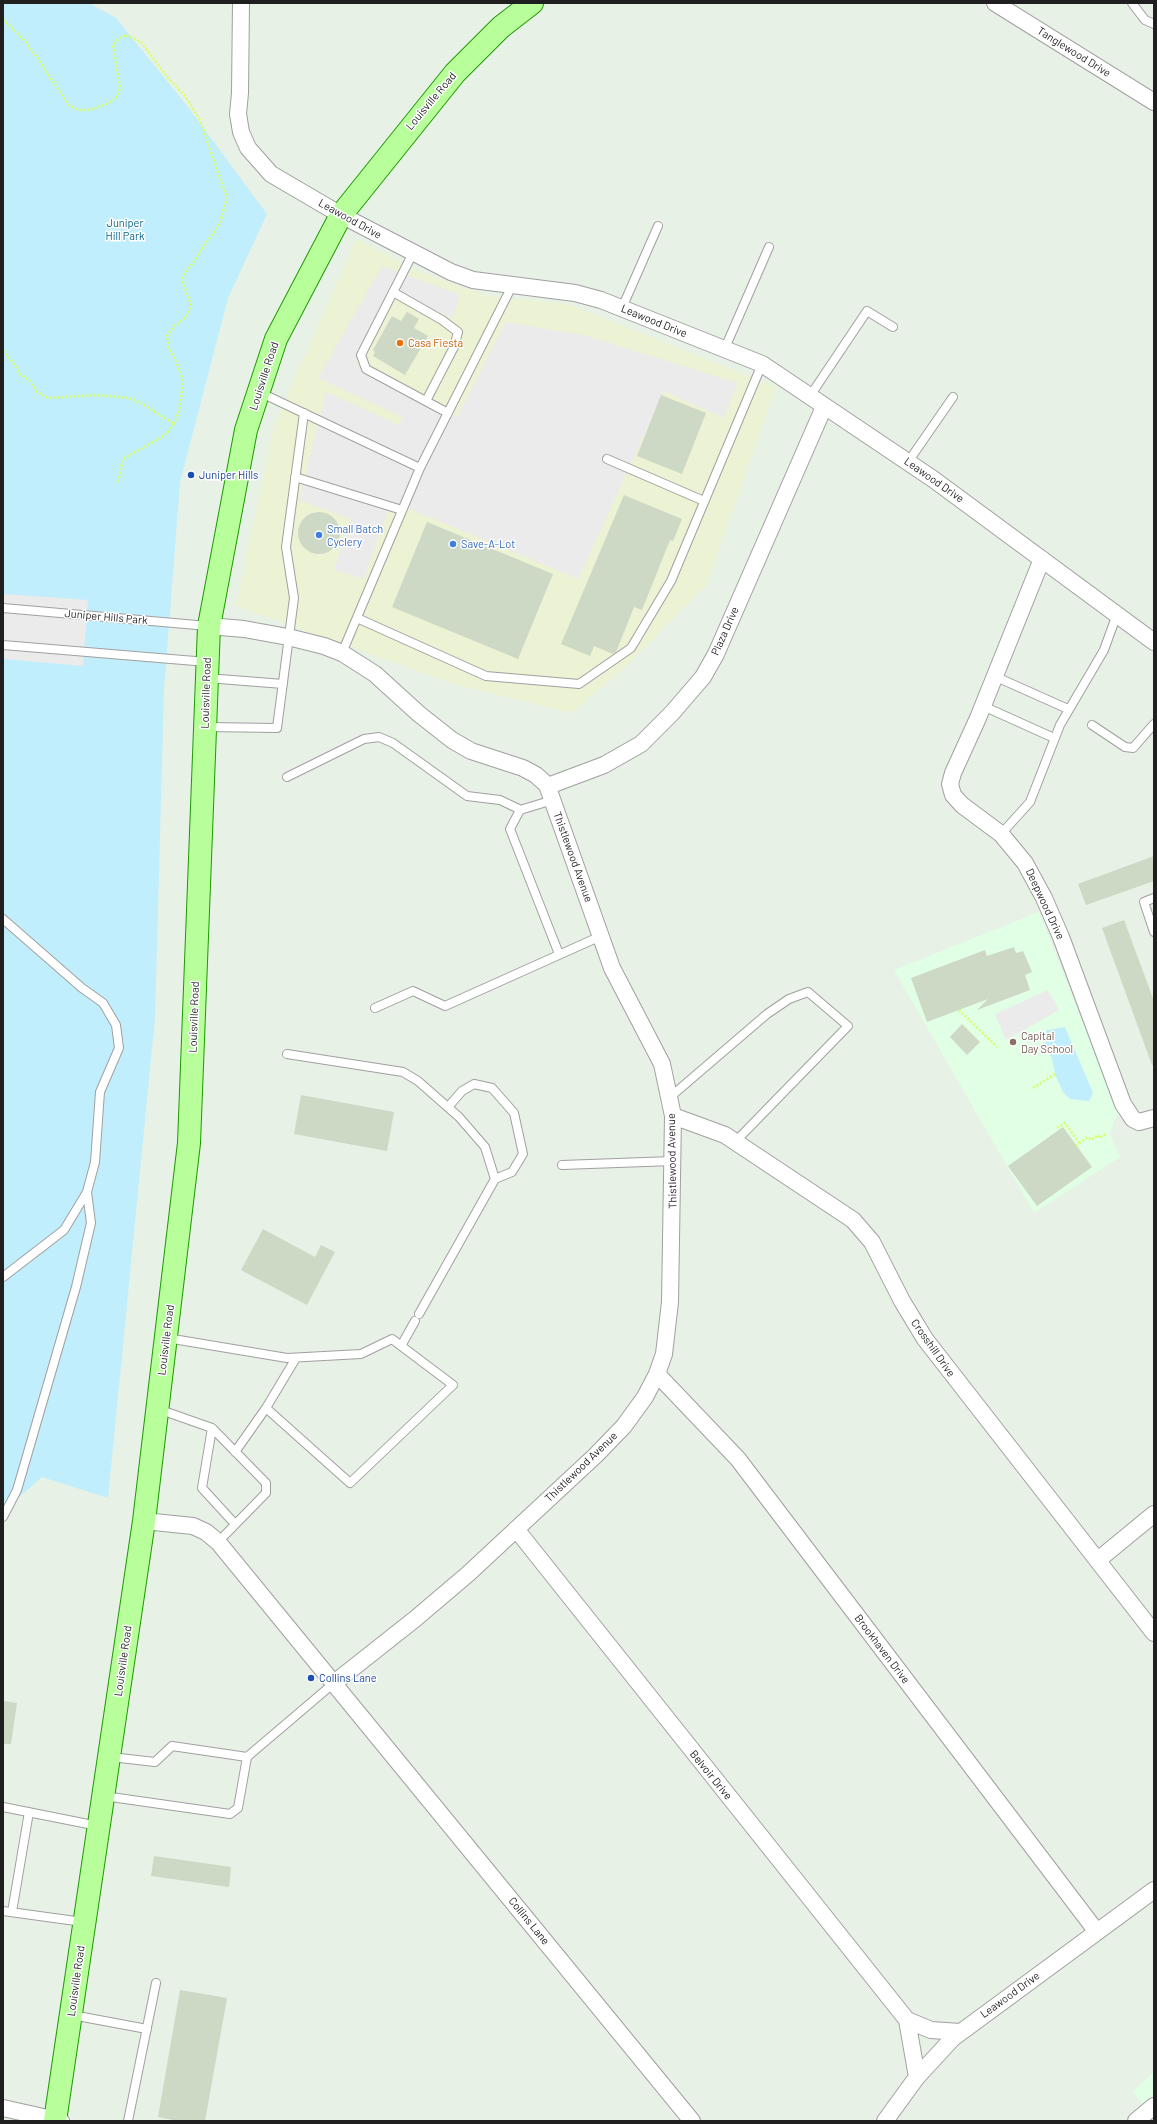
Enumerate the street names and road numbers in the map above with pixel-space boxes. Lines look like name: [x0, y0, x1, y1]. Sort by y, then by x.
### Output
street label: Tanglewood Drive: [1035, 24, 1113, 80]
street label: Louisville Road: [403, 69, 459, 133]
street label: Leawood Drive: [316, 196, 384, 242]
street label: Leawood Drive: [619, 302, 689, 340]
street label: Louisville Road: [247, 340, 281, 412]
street label: Leawood Drive: [902, 455, 966, 505]
street label: Plaza Drive: [708, 605, 742, 657]
street label: Juniper Hills Park: [64, 607, 148, 627]
street label: Louisville Road: [198, 657, 214, 729]
street label: Thistlewood Avenue: [550, 810, 596, 904]
street label: Deepwood Drive: [1023, 866, 1067, 942]
street label: Louisville Road: [186, 981, 202, 1053]
street label: Thistlewood Avenue: [665, 1113, 679, 1209]
street label: Louisville Road: [155, 1304, 177, 1376]
street label: Crosshill Drive: [908, 1317, 958, 1379]
street label: Thistlewood Avenue: [542, 1429, 620, 1505]
street label: Brookhaven Drive: [852, 1612, 912, 1686]
street label: Louisville Road: [111, 1625, 135, 1697]
street label: Belvoir Drive: [687, 1748, 735, 1802]
street label: Collins Lane: [506, 1894, 552, 1948]
street label: Louisville Road: [64, 1945, 88, 2017]
street label: Leawood Drive: [978, 1969, 1042, 2021]

